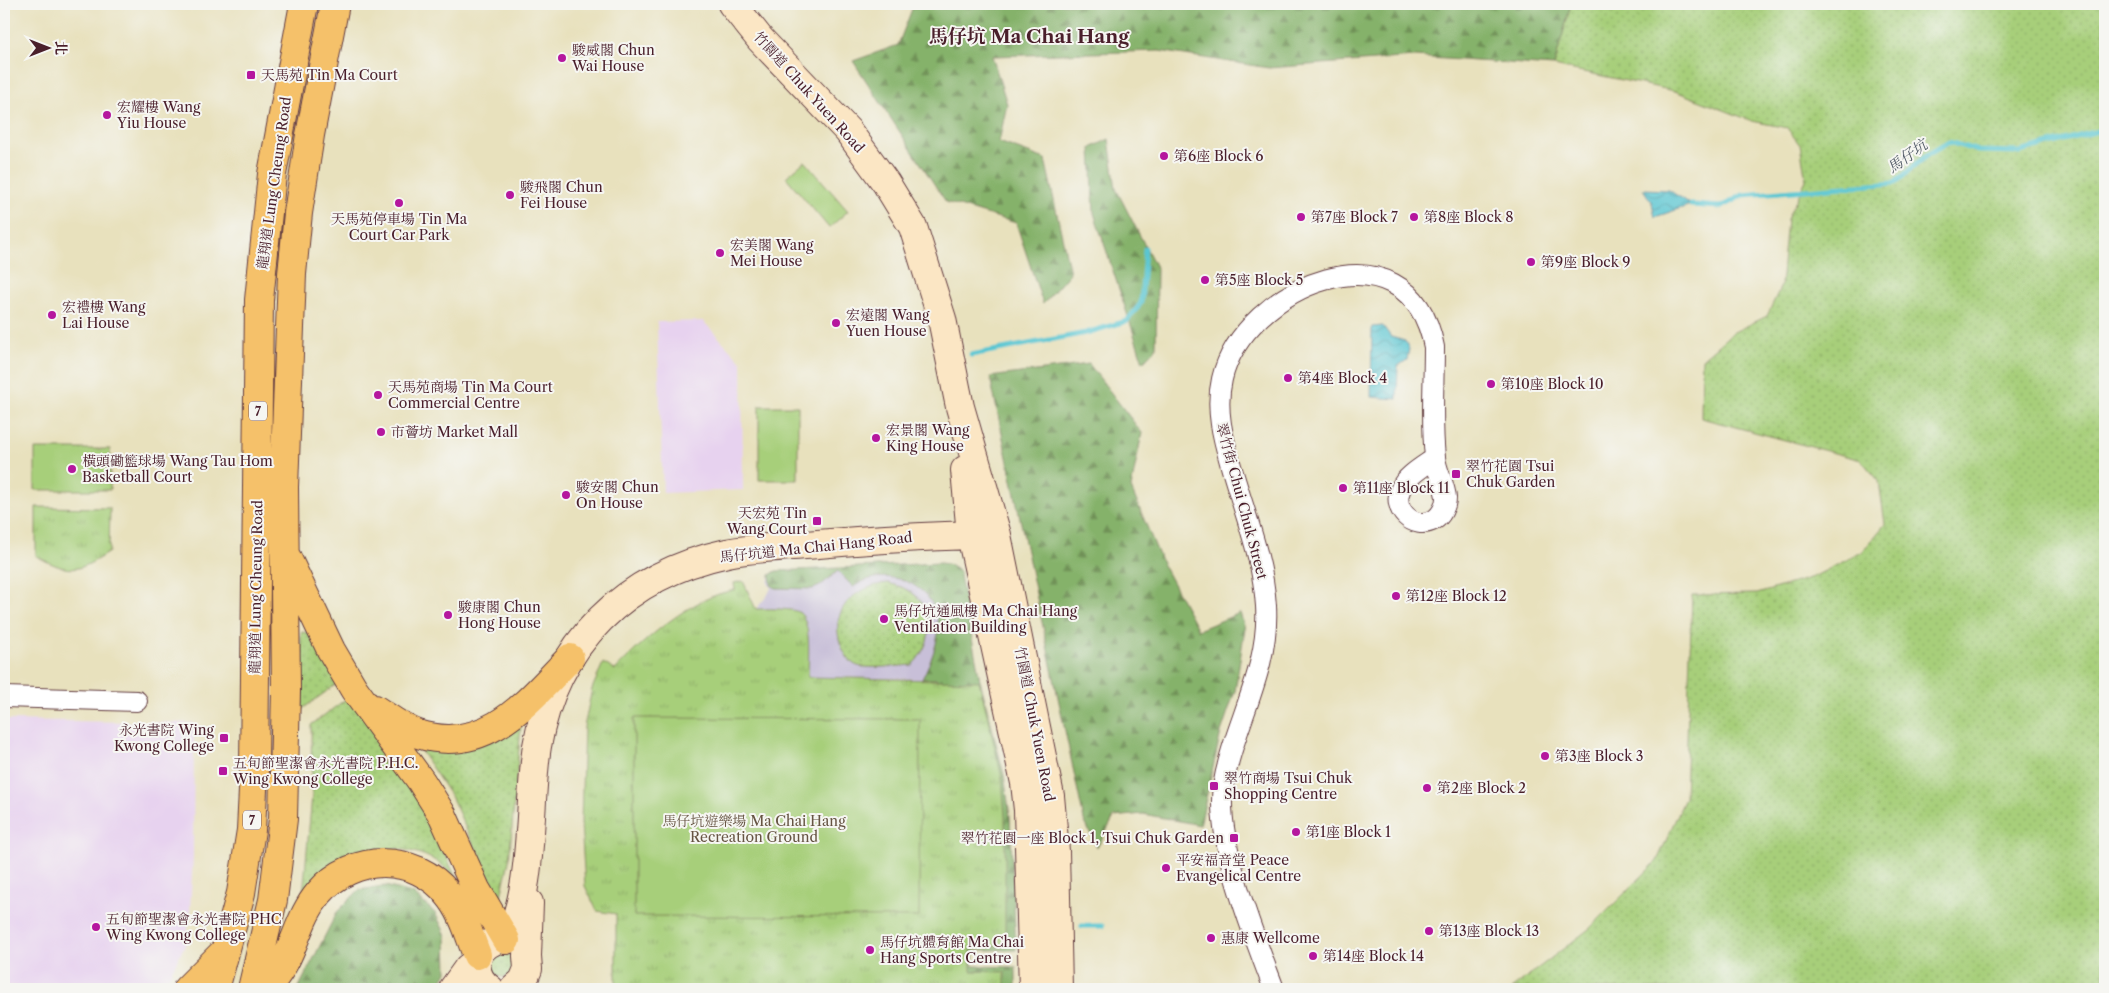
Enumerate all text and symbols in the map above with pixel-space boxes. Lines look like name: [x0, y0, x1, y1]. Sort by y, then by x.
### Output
north arrow: [22, 22, 72, 72]
district label: 馬仔坑 Ma Chai Hang: [929, 25, 1130, 48]
street label: 竹園道 Chuk Yuen Road: [750, 28, 869, 157]
text: 北: [52, 41, 70, 55]
place label: 駿威閣 Chun Wai House: [571, 41, 655, 75]
marker: 駿威閣 Chun Wai House: [556, 52, 568, 64]
place label: 天馬苑 Tin Ma Court: [261, 66, 398, 84]
marker: 天馬苑 Tin Ma Court: [245, 69, 257, 81]
street label: 龍翔道 Lung Cheung Road: [253, 95, 295, 270]
place label: 宏耀樓 Wang Yiu House: [116, 98, 201, 132]
marker: 宏耀樓 Wang Yiu House: [101, 109, 113, 121]
water label: 馬仔坑: [1883, 134, 1932, 177]
place label: 第6座 Block 6: [1174, 147, 1263, 165]
marker: 第6座 Block 6: [1158, 150, 1170, 162]
place label: 駿飛閣 Chun Fei House: [520, 178, 603, 212]
marker: 駿飛閣 Chun Fei House: [504, 189, 516, 201]
marker: 天馬苑停車場 Tin Ma Court Car Park: [393, 197, 405, 209]
place label: 第7座 Block 7: [1311, 208, 1398, 226]
place label: 第8座 Block 8: [1424, 208, 1514, 226]
place label: 天馬苑停車場 Tin Ma Court Car Park: [331, 210, 468, 244]
marker: 第7座 Block 7: [1295, 211, 1307, 223]
marker: 第8座 Block 8: [1408, 211, 1420, 223]
place label: 宏美閣 Wang Mei House: [730, 236, 814, 270]
marker: 宏美閣 Wang Mei House: [714, 247, 726, 259]
place label: 第9座 Block 9: [1541, 253, 1630, 271]
marker: 第9座 Block 9: [1525, 256, 1537, 268]
place label: 第5座 Block 5: [1215, 271, 1303, 289]
marker: 第5座 Block 5: [1199, 274, 1211, 286]
place label: 宏禮樓 Wang Lai House: [62, 298, 146, 332]
place label: 宏遠閣 Wang Yuen House: [845, 306, 930, 340]
marker: 宏禮樓 Wang Lai House: [46, 309, 58, 321]
marker: 宏遠閣 Wang Yuen House: [830, 317, 842, 329]
place label: 第4座 Block 4: [1298, 369, 1387, 387]
marker: 第4座 Block 4: [1282, 372, 1294, 384]
place label: 第10座 Block 10: [1501, 375, 1604, 393]
place label: 天馬苑商場 Tin Ma Court Commercial Centre: [388, 378, 553, 412]
marker: 第10座 Block 10: [1485, 378, 1497, 390]
marker: 天馬苑商場 Tin Ma Court Commercial Centre: [372, 389, 384, 401]
road number: 7: [249, 402, 267, 421]
place label: 宏景閣 Wang King House: [886, 421, 970, 455]
street label: 翠竹街 Chui Chuk Street: [1212, 421, 1272, 581]
place label: 市薈坊 Market Mall: [391, 423, 518, 441]
marker: 市薈坊 Market Mall: [375, 426, 387, 438]
marker: 宏景閣 Wang King House: [870, 432, 882, 444]
place label: 橫頭磡籃球場 Wang Tau Hom Basketball Court: [82, 452, 273, 486]
place label: 翠竹花園 Tsui Chuk Garden: [1466, 457, 1555, 491]
marker: 橫頭磡籃球場 Wang Tau Hom Basketball Court: [66, 463, 78, 475]
marker: 翠竹花園 Tsui Chuk Garden: [1450, 468, 1462, 480]
place label: 駿安閣 Chun On House: [576, 478, 659, 512]
place label: 第11座 Block 11: [1353, 479, 1450, 497]
marker: 第11座 Block 11: [1337, 482, 1349, 494]
marker: 駿安閣 Chun On House: [560, 489, 572, 501]
street label: 龍翔道 Lung Cheung Road: [245, 499, 267, 674]
place label: 天宏苑 Tin Wang Court: [726, 504, 807, 538]
marker: 天宏苑 Tin Wang Court: [811, 515, 823, 527]
street label: 馬仔坑道 Ma Chai Hang Road: [719, 528, 914, 566]
place label: 第12座 Block 12: [1406, 587, 1507, 605]
marker: 第12座 Block 12: [1390, 590, 1402, 602]
place label: 駿康閣 Chun Hong House: [458, 598, 541, 632]
place label: 馬仔坑通風樓 Ma Chai Hang Ventilation Building: [893, 602, 1078, 636]
marker: 駿康閣 Chun Hong House: [442, 609, 454, 621]
marker: 馬仔坑通風樓 Ma Chai Hang Ventilation Building: [878, 613, 890, 625]
street label: 竹園道 Chuk Yuen Road: [1011, 645, 1059, 803]
place label: 永光書院 Wing Kwong College: [114, 721, 215, 755]
marker: 永光書院 Wing Kwong College: [218, 732, 230, 744]
place label: 第3座 Block 3: [1555, 747, 1643, 765]
marker: 第3座 Block 3: [1539, 750, 1551, 762]
place label: 五旬節聖潔會永光書院 P.H.C. Wing Kwong College: [232, 754, 418, 788]
marker: 五旬節聖潔會永光書院 P.H.C. Wing Kwong College: [217, 765, 229, 777]
place label: 翠竹商場 Tsui Chuk Shopping Centre: [1224, 769, 1353, 803]
place label: 第2座 Block 2: [1437, 779, 1526, 797]
marker: 翠竹商場 Tsui Chuk Shopping Centre: [1208, 780, 1220, 792]
marker: 第2座 Block 2: [1421, 782, 1433, 794]
road number: 7: [243, 810, 261, 830]
park label: 馬仔坑遊樂場 Ma Chai Hang Recreation Ground: [662, 812, 846, 846]
place label: 第1座 Block 1: [1306, 823, 1391, 841]
marker: 第1座 Block 1: [1290, 826, 1302, 838]
place label: 翠竹花園一座 Block 1, Tsui Chuk Garden: [961, 829, 1224, 847]
marker: 翠竹花園一座 Block 1, Tsui Chuk Garden: [1228, 832, 1240, 844]
place label: 平安福音堂 Peace Evangelical Centre: [1176, 851, 1301, 885]
marker: 平安福音堂 Peace Evangelical Centre: [1160, 862, 1172, 874]
place label: 五旬節聖潔會永光書院 PHC Wing Kwong College: [105, 910, 282, 944]
marker: 五旬節聖潔會永光書院 PHC Wing Kwong College: [90, 921, 102, 933]
place label: 第13座 Block 13: [1439, 922, 1539, 940]
marker: 第13座 Block 13: [1423, 925, 1435, 937]
place label: 惠康 Wellcome: [1221, 929, 1320, 947]
marker: 惠康 Wellcome: [1205, 932, 1217, 944]
place label: 馬仔坑體育館 Ma Chai Hang Sports Centre: [880, 933, 1024, 967]
marker: 馬仔坑體育館 Ma Chai Hang Sports Centre: [864, 944, 876, 956]
place label: 第14座 Block 14: [1323, 947, 1424, 965]
marker: 第14座 Block 14: [1307, 950, 1319, 962]

